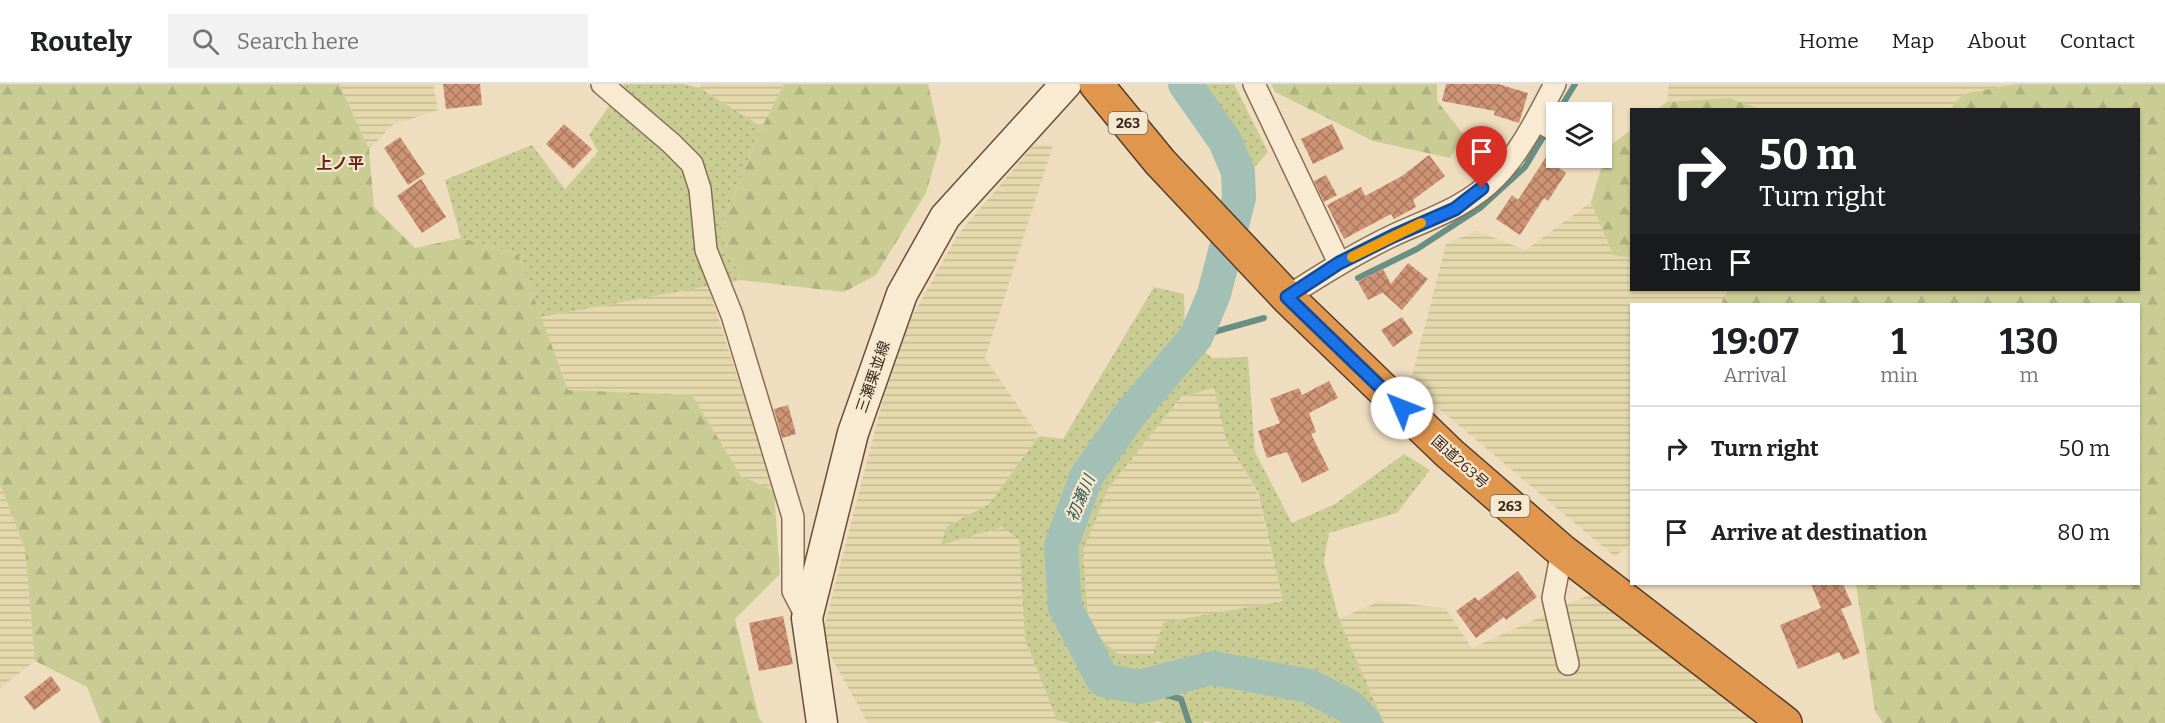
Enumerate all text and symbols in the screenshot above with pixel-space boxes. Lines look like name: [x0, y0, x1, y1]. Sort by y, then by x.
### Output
search box: [168, 14, 588, 68]
text: Routely: [30, 25, 132, 58]
icon: search: [189, 25, 222, 58]
text: Search here: [237, 28, 359, 55]
text: Home: [1799, 28, 1859, 54]
text: Map: [1892, 28, 1934, 54]
text: About: [1967, 28, 2027, 54]
text: Contact: [2060, 28, 2135, 54]
map controls: [1546, 102, 1612, 168]
button: layers: [1546, 102, 1612, 168]
road number: 263: [1108, 112, 1148, 134]
pin: [1456, 126, 1507, 188]
text: 50 m: [1759, 130, 1856, 180]
icon: right: [1660, 132, 1738, 210]
icon: arrive: [1465, 135, 1498, 168]
district label: 上ノ平: [316, 154, 364, 173]
text: Turn right: [1759, 181, 1886, 213]
icon: arrive: [1724, 246, 1757, 279]
text: Then: [1660, 249, 1712, 276]
text: 19:07: [1711, 320, 1799, 364]
text: 1: [1891, 320, 1907, 364]
text: 130: [1999, 320, 2059, 364]
street label: 三瀬栗並線: [852, 339, 894, 415]
text: Arrival: [1723, 363, 1787, 387]
text: min: [1880, 363, 1918, 387]
text: m: [2019, 363, 2039, 387]
position arrow: [1370, 376, 1434, 440]
street label: 国道263号: [1428, 432, 1492, 492]
icon: right: [1660, 432, 1693, 465]
text: Turn right: [1711, 435, 1819, 462]
text: 50 m: [2059, 435, 2110, 462]
water label: 初瀬川: [1062, 471, 1099, 524]
road number: 263: [1490, 495, 1530, 517]
icon: arrive: [1660, 516, 1693, 549]
text: Arrive at destination: [1711, 519, 1927, 546]
text: 80 m: [2057, 519, 2110, 546]

